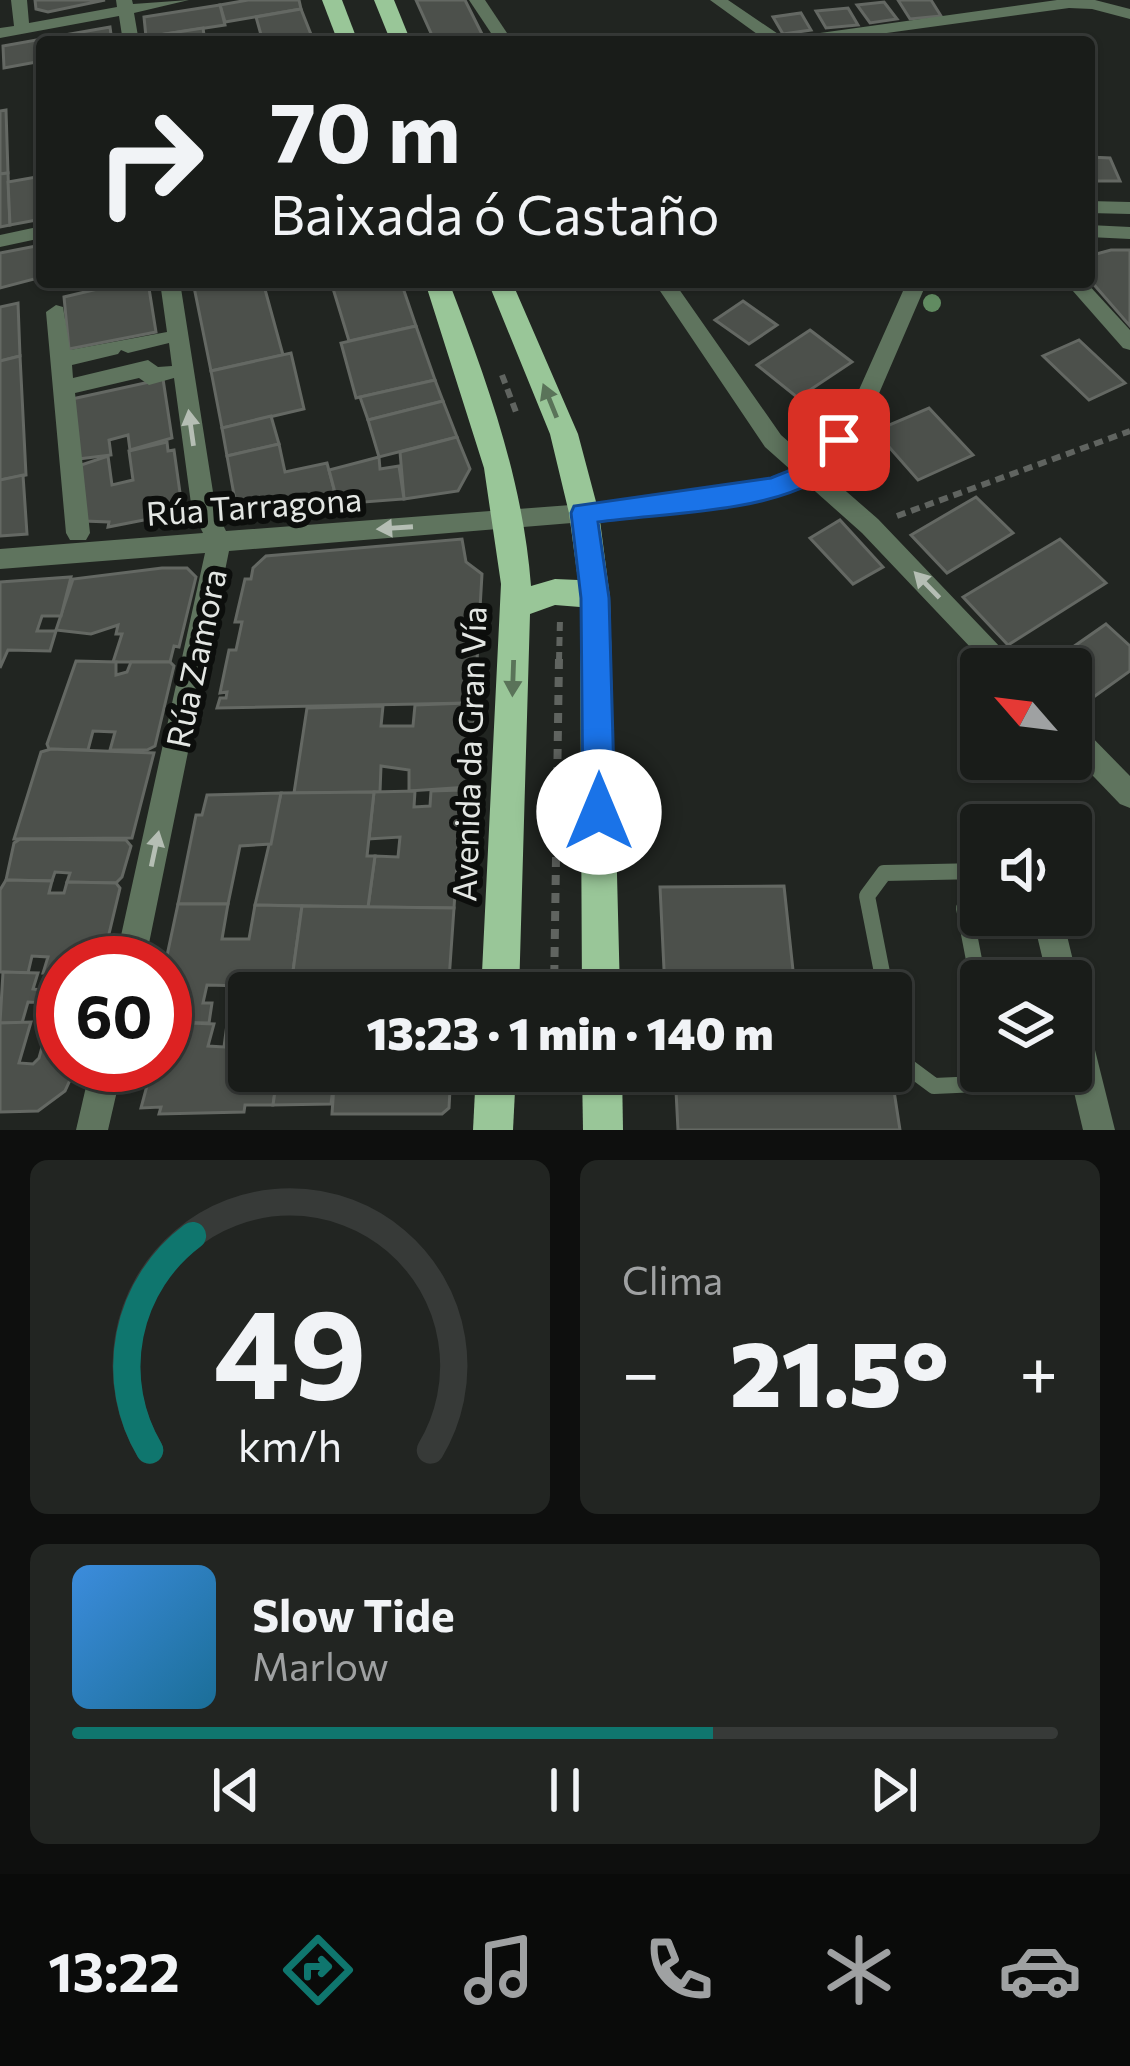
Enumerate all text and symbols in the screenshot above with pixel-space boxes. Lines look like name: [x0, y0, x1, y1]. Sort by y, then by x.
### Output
text: 70 m: [270, 78, 461, 180]
icon: right: [72, 84, 228, 240]
text: Baixada ó Castaño: [270, 180, 720, 246]
one-way arrow: [540, 383, 559, 419]
pin: [788, 389, 890, 491]
icon: arrive: [806, 407, 872, 473]
one-way arrow: [181, 408, 200, 446]
street label: Rúa Tarragona: [145, 477, 363, 533]
one-way arrow: [376, 518, 414, 537]
street label: Rúa Zamora: [156, 565, 234, 751]
one-way arrow: [913, 571, 941, 599]
street label: Avenida da Gran Vía: [442, 606, 494, 902]
north arrow: [960, 648, 1092, 780]
map controls: [960, 648, 1092, 1092]
one-way arrow: [503, 660, 522, 698]
position arrow: [536, 749, 662, 875]
button: sound: [960, 804, 1092, 936]
one-way arrow: [146, 829, 165, 867]
speed limit sign: 60: [36, 936, 192, 1092]
button: layers: [960, 960, 1092, 1092]
text: 13:23 · 1 min · 140 m: [366, 1004, 774, 1059]
text: Clima: [622, 1255, 723, 1303]
text: 49: [213, 1272, 367, 1425]
text: 21.5°: [730, 1315, 949, 1426]
text: −: [622, 1330, 660, 1411]
text: +: [1019, 1330, 1058, 1411]
text: km/h: [238, 1418, 342, 1471]
text: Slow Tide: [252, 1586, 455, 1641]
text: Marlow: [252, 1641, 389, 1689]
icon: previous: [203, 1757, 269, 1823]
icon: pause: [532, 1757, 598, 1823]
icon: next: [861, 1757, 927, 1823]
icon: directions: [276, 1928, 360, 2012]
icon: music: [457, 1928, 541, 2012]
icon: phone: [637, 1928, 721, 2012]
icon: climate: [817, 1928, 901, 2012]
icon: car: [998, 1928, 1082, 2012]
text: 13:22: [48, 1937, 180, 2003]

